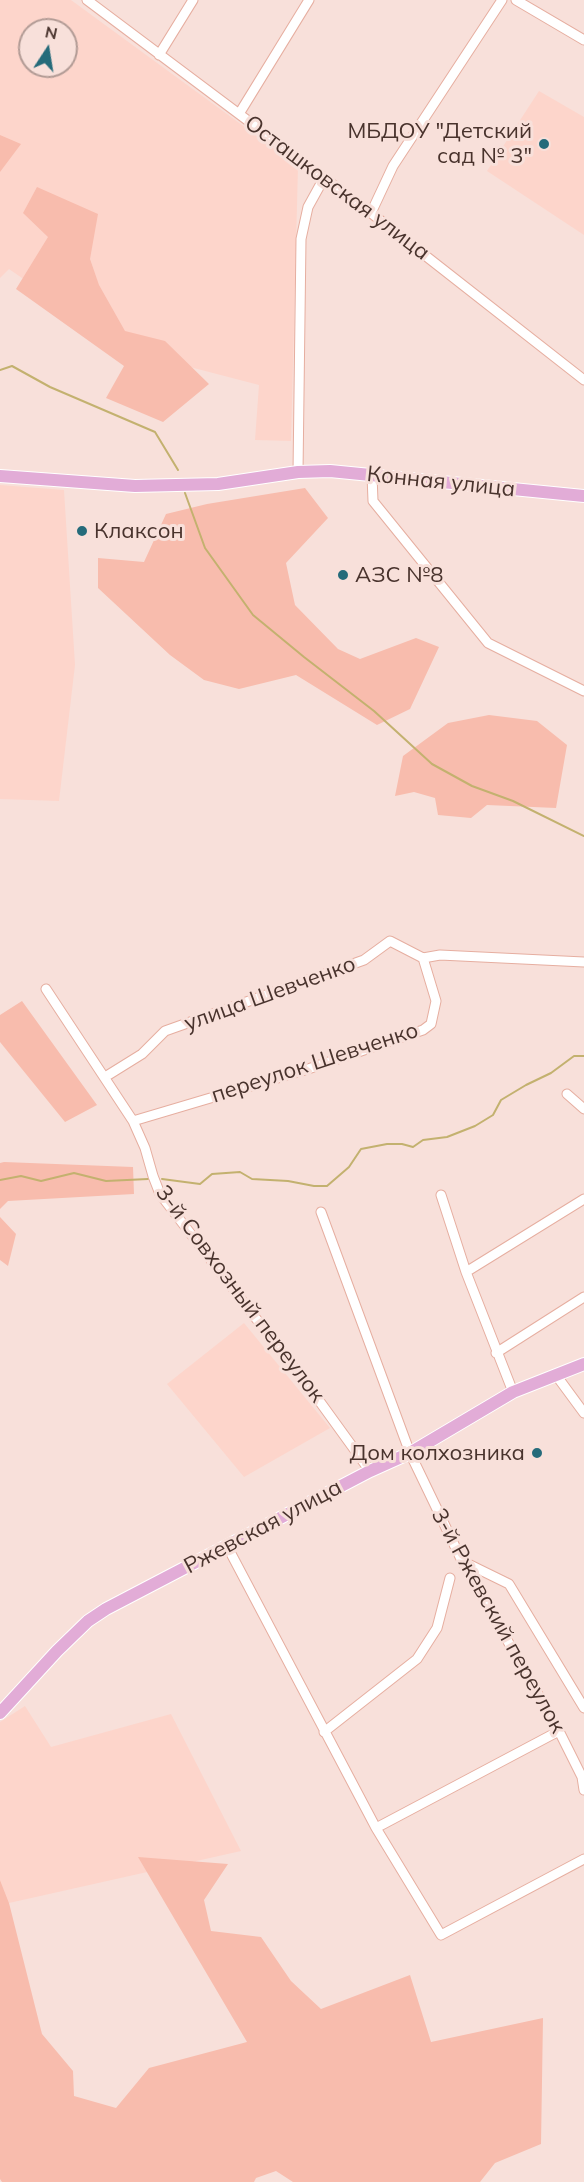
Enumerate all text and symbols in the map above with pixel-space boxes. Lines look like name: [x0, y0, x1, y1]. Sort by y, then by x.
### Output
north arrow: [18, 18, 78, 78]
text: N: [43, 21, 59, 43]
street label: Осташковская улица: [239, 110, 435, 266]
place label: МБДОУ "Детский сад № 3": [347, 118, 532, 170]
marker: МБДОУ "Детский сад № 3": [537, 137, 551, 151]
street label: Конная улица: [366, 461, 516, 503]
place label: Клаксон: [94, 518, 184, 544]
marker: Клаксон: [75, 524, 89, 538]
place label: АЗС №8: [355, 562, 443, 588]
marker: АЗС №8: [336, 568, 350, 582]
street label: улица Шевченко: [181, 951, 359, 1037]
street label: переулок Шевченко: [208, 1017, 422, 1109]
street label: 3-й Совхозный переулок: [150, 1180, 330, 1408]
place label: Дом колхозника: [350, 1440, 525, 1466]
marker: Дом колхозника: [530, 1446, 544, 1460]
street label: Ржевская улица: [180, 1474, 346, 1580]
street label: 3-й Ржевский переулок: [425, 1504, 571, 1738]

